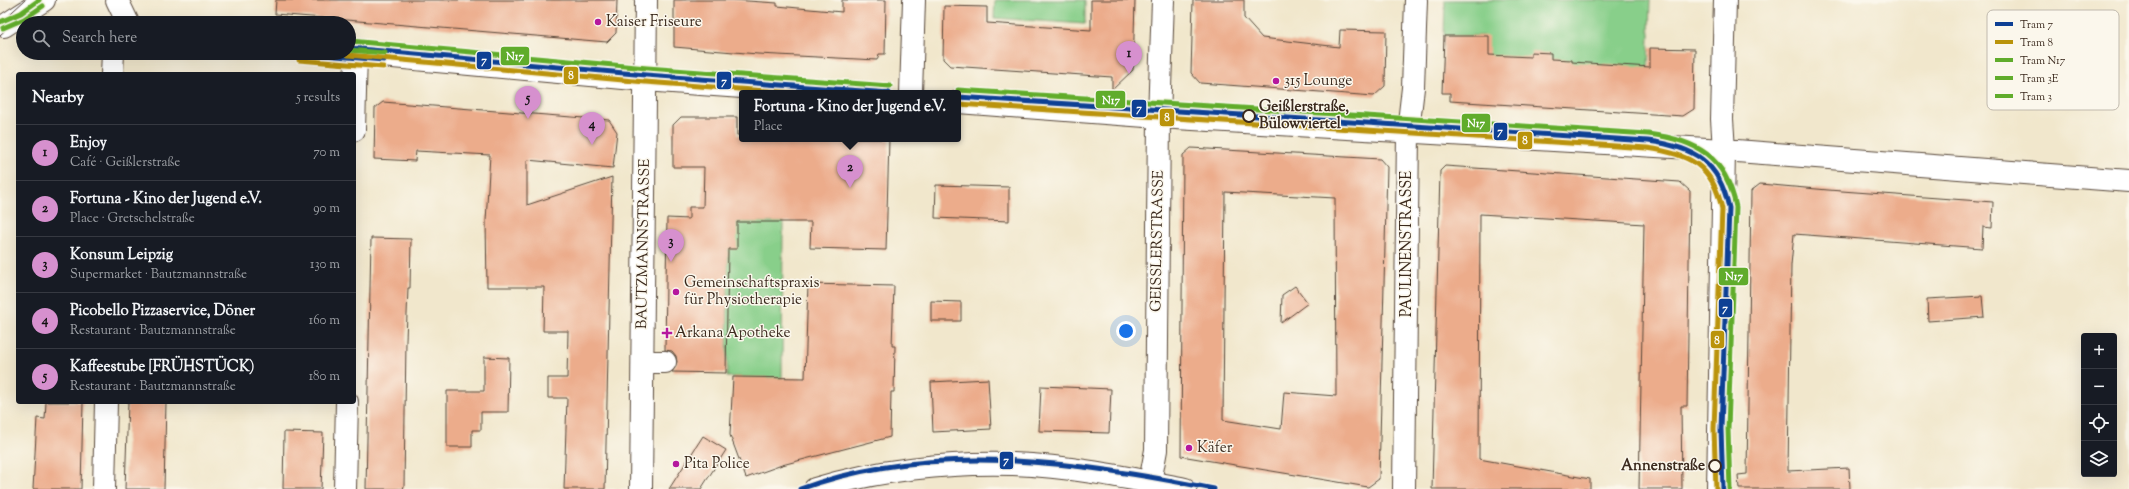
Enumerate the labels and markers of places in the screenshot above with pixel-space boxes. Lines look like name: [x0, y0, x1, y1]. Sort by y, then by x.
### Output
place label: Kaiser Friseure: [606, 12, 702, 33]
marker: Kaiser Friseure: [593, 17, 603, 27]
pin: 1: [1116, 41, 1142, 74]
place label: 315 Lounge: [1284, 71, 1352, 92]
marker: 315 Lounge: [1271, 76, 1281, 86]
pin: 5: [515, 86, 541, 119]
place label: Geißlerstraße, Bülowviertel: [1259, 97, 1349, 135]
marker: Geißlerstraße, Bülowviertel: [1242, 109, 1256, 123]
pin: 4: [579, 112, 605, 145]
pin: 2: [837, 155, 863, 188]
pin: 3: [658, 229, 684, 262]
place label: Gemeinschaftspraxis für Physiotherapie: [684, 273, 819, 311]
marker: Gemeinschaftspraxis für Physiotherapie: [671, 287, 681, 297]
place label: Arkana Apotheke: [675, 323, 791, 344]
marker: Arkana Apotheke: [662, 328, 672, 338]
place label: Käfer: [1197, 438, 1233, 459]
marker: Käfer: [1184, 443, 1194, 453]
place label: Pita Police: [684, 454, 750, 475]
place label: Annenstraße: [1621, 456, 1705, 477]
marker: Pita Police: [671, 459, 681, 469]
marker: Annenstraße: [1708, 459, 1722, 473]

